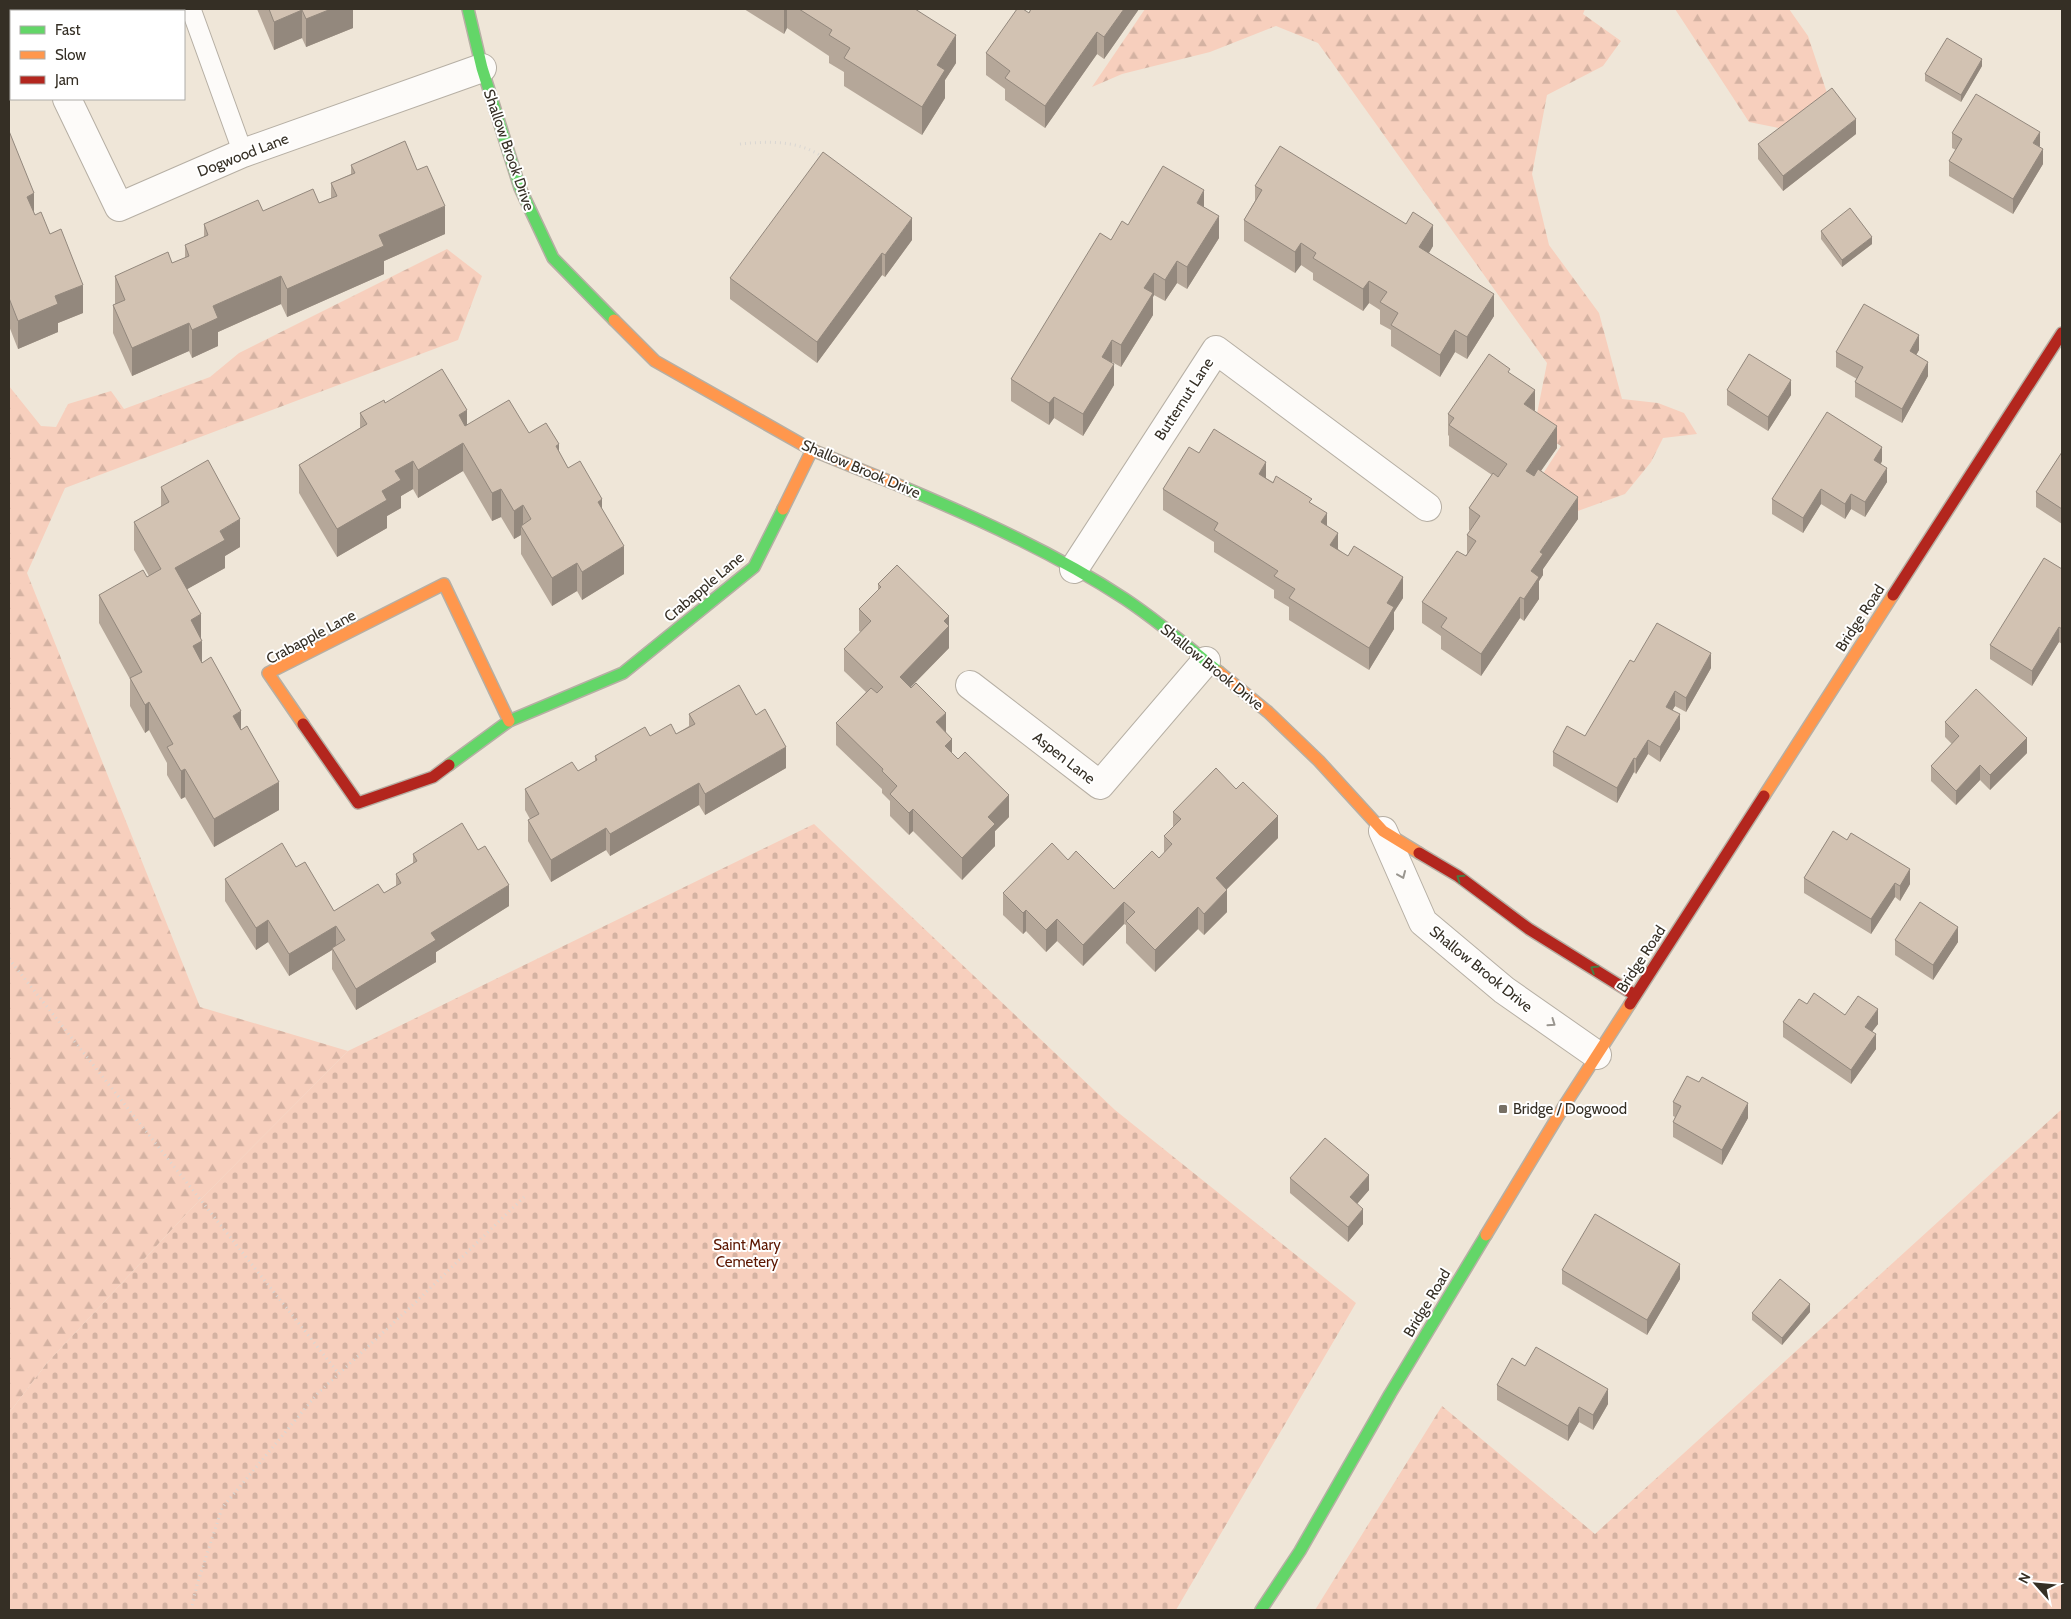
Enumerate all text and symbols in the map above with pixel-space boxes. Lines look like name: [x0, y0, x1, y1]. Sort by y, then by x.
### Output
legend: [10, 10, 185, 100]
text: Fast: [55, 21, 80, 39]
text: Slow: [55, 46, 86, 64]
text: Jam: [54, 71, 79, 89]
street label: Shallow Brook Drive: [480, 87, 538, 213]
street label: Dogwood Lane: [195, 129, 291, 181]
street label: Butternut Lane: [1151, 354, 1217, 444]
street label: Shallow Brook Drive: [799, 436, 923, 502]
street label: Crabapple Lane: [660, 548, 748, 626]
street label: Bridge Road: [1832, 581, 1888, 655]
street label: Crabapple Lane: [263, 606, 359, 668]
street label: Shallow Brook Drive: [1157, 620, 1267, 714]
street label: Aspen Lane: [1029, 728, 1099, 788]
one-way arrow: [1396, 871, 1406, 879]
one-way arrow: [1456, 875, 1466, 884]
street label: Shallow Brook Drive: [1426, 922, 1536, 1016]
street label: Bridge Road: [1613, 922, 1669, 996]
one-way arrow: [1590, 966, 1599, 976]
one-way arrow: [1546, 1017, 1556, 1026]
place label: Bridge / Dogwood: [1513, 1100, 1627, 1118]
marker: Bridge / Dogwood: [1497, 1103, 1509, 1115]
park label: Saint Mary Cemetery: [713, 1236, 781, 1271]
street label: Bridge Road: [1400, 1266, 1454, 1340]
north arrow: [2011, 1559, 2061, 1609]
text: N: [2014, 1570, 2035, 1587]

